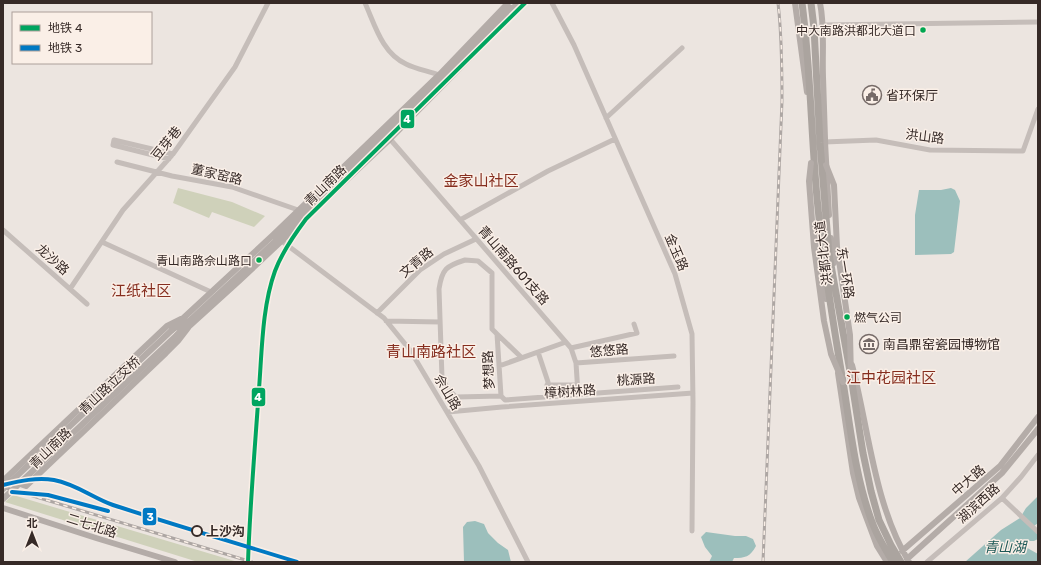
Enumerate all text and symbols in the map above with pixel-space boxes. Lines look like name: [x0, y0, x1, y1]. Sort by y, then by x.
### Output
legend: [12, 12, 152, 64]
text: 地铁 4: [48, 21, 83, 35]
place label: 中大南路洪都北大道口: [796, 24, 916, 38]
marker: 中大南路洪都北大道口: [918, 25, 928, 35]
text: 地铁 3: [48, 41, 82, 55]
public building icon: 省环保厅: [861, 84, 883, 106]
place label: 省环保厅: [886, 88, 938, 103]
line badge: 4: [400, 109, 415, 129]
text: 4: [403, 113, 411, 126]
street label: 豆芽巷: [148, 123, 184, 163]
street label: 洪山路: [905, 127, 945, 146]
street label: 董家窑路: [190, 161, 244, 188]
street label: 青山南路: [301, 162, 349, 209]
district label: 金家山社区: [443, 172, 519, 190]
street label: 洪都北大道: [812, 220, 835, 286]
street label: 青山南路601支路: [475, 223, 552, 308]
street label: 金玉路: [662, 231, 691, 273]
street label: 龙沙路: [33, 241, 72, 278]
street label: 文青路: [397, 244, 436, 281]
street label: 东一环路: [834, 246, 857, 300]
place label: 青山南路佘山路口: [156, 254, 252, 268]
marker: 青山南路佘山路口: [254, 255, 264, 265]
district label: 江纸社区: [111, 282, 171, 300]
place label: 燃气公司: [854, 311, 902, 325]
marker: 燃气公司: [842, 312, 852, 322]
museum icon: 南昌鼎窑瓷园博物馆: [858, 333, 880, 355]
place label: 南昌鼎窑瓷园博物馆: [883, 337, 1000, 352]
street label: 悠悠路: [589, 341, 629, 360]
district label: 青山南路社区: [386, 343, 476, 361]
street label: 梦想路: [480, 350, 497, 390]
street label: 青山路立交桥: [76, 353, 143, 417]
district label: 江中花园社区: [846, 369, 936, 387]
street label: 桃源路: [616, 371, 656, 388]
street label: 佘山路: [431, 372, 464, 413]
street label: 樟树林路: [544, 382, 597, 401]
line badge: 4: [251, 387, 266, 407]
text: 4: [254, 391, 262, 404]
street label: 青山南路: [26, 425, 74, 472]
street label: 中大路: [949, 462, 988, 499]
street label: 湖滨西路: [954, 480, 1003, 526]
line badge: 3: [142, 507, 157, 526]
street label: 二七北路: [65, 510, 119, 541]
text: 3: [146, 511, 154, 524]
north arrow: [12, 513, 52, 553]
text: 北: [27, 517, 38, 530]
place label: 上沙沟: [206, 524, 245, 539]
marker: 上沙沟: [191, 525, 203, 537]
water label: 青山湖: [984, 539, 1028, 556]

